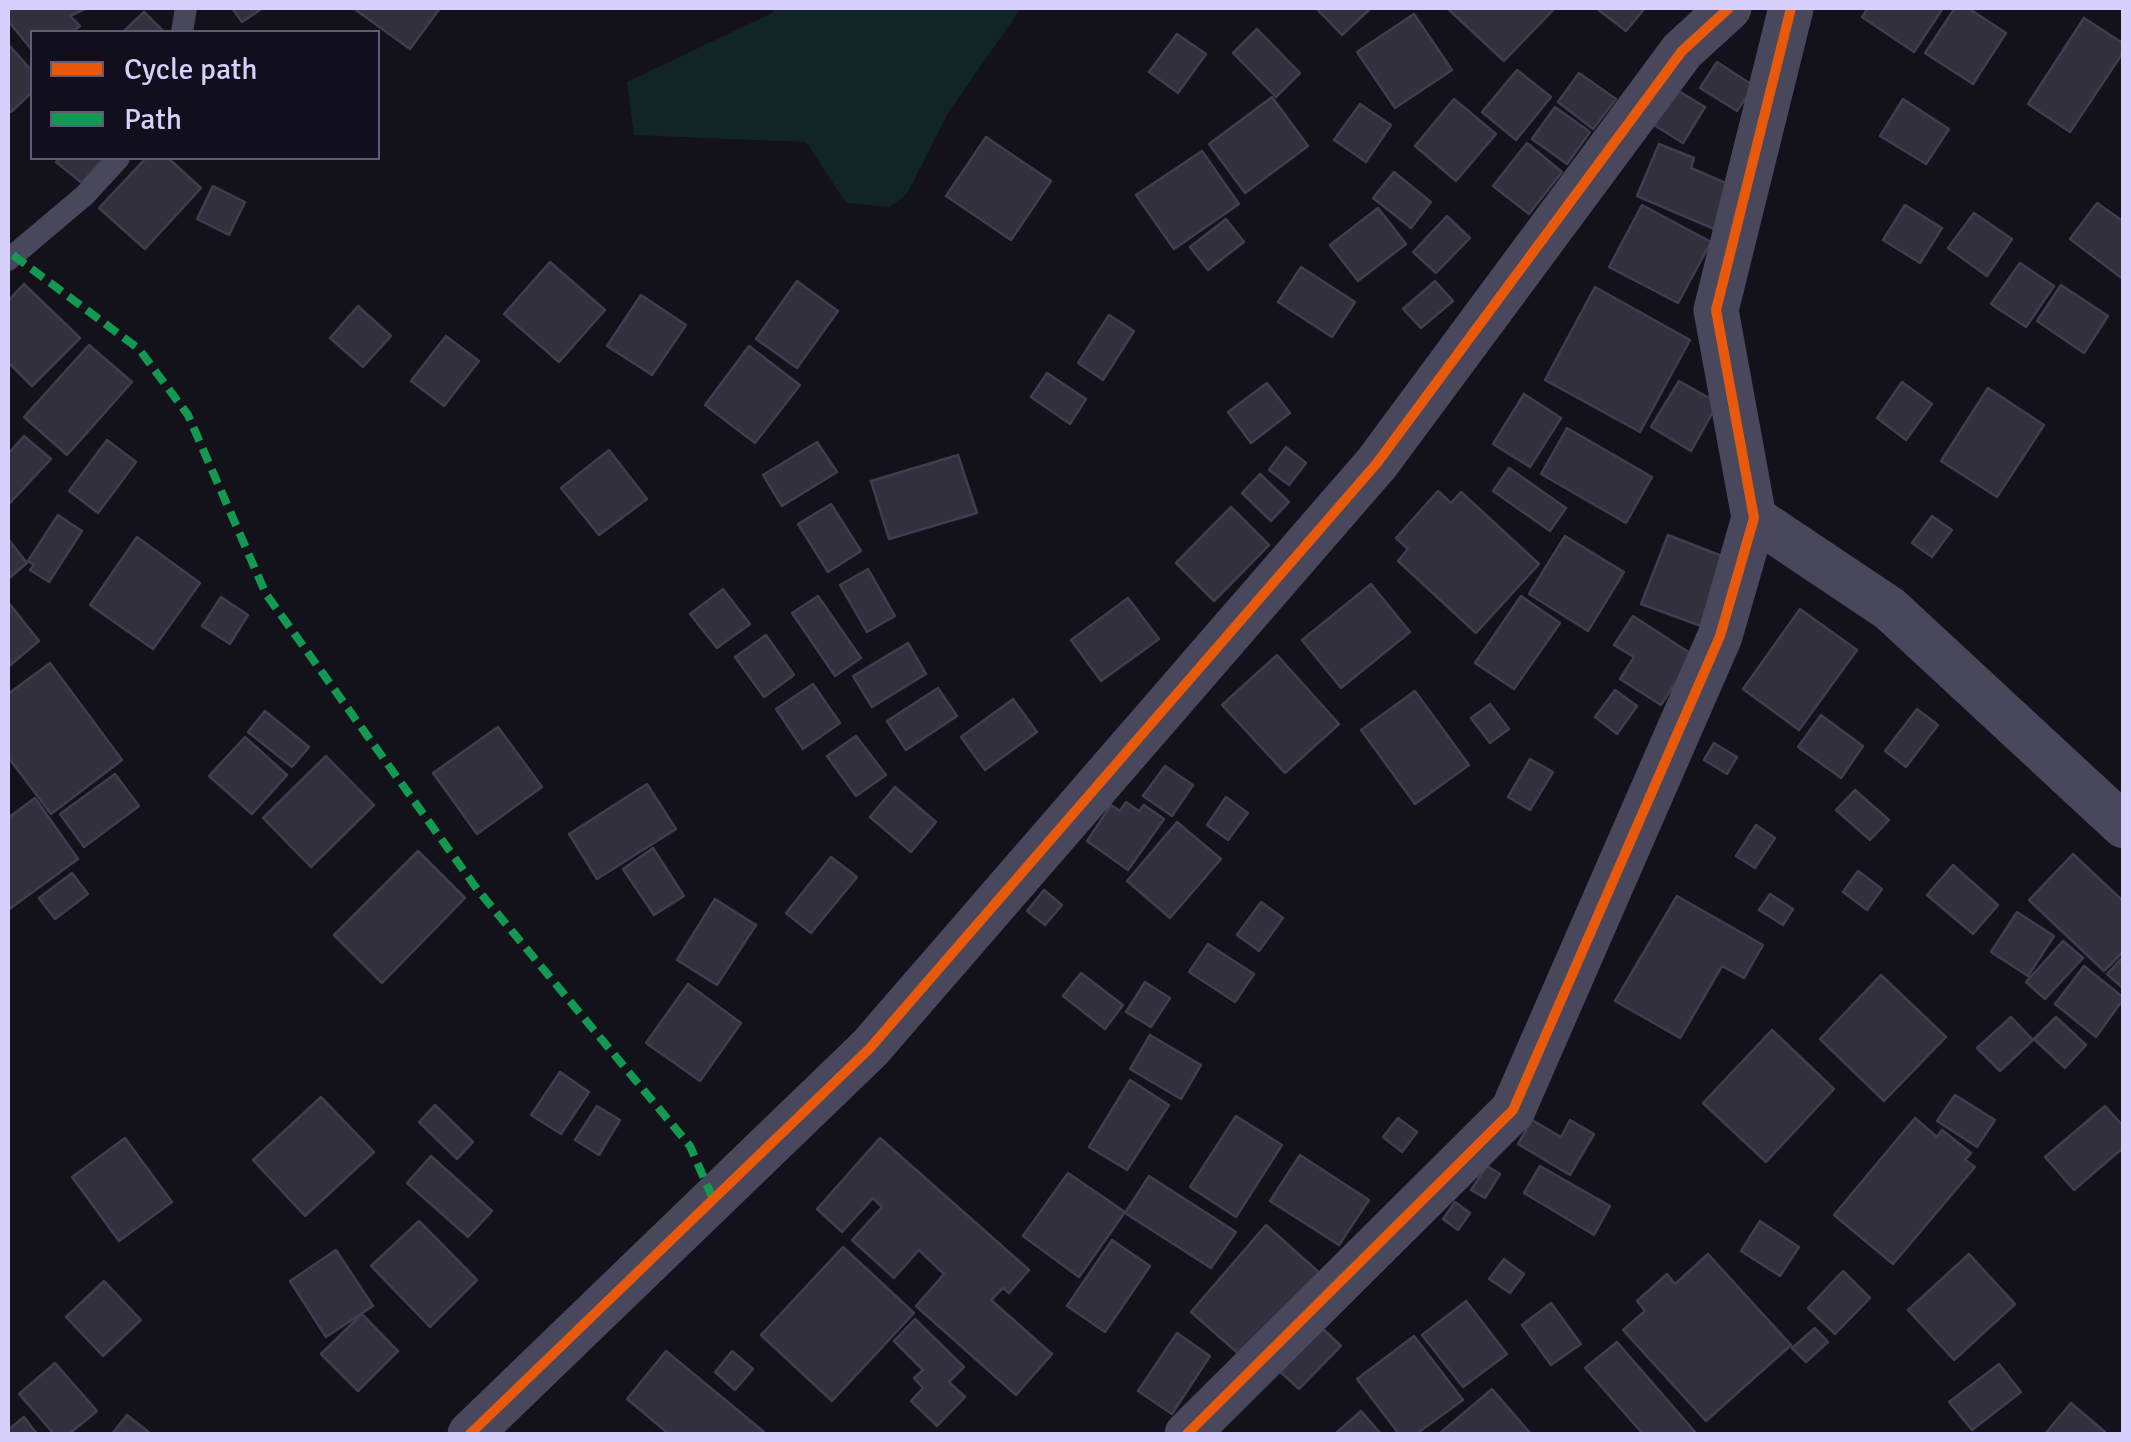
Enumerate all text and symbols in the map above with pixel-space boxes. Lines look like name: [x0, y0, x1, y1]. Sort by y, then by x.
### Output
legend: [30, 30, 380, 160]
text: Cycle path: [124, 51, 258, 88]
text: Path: [124, 101, 182, 138]

